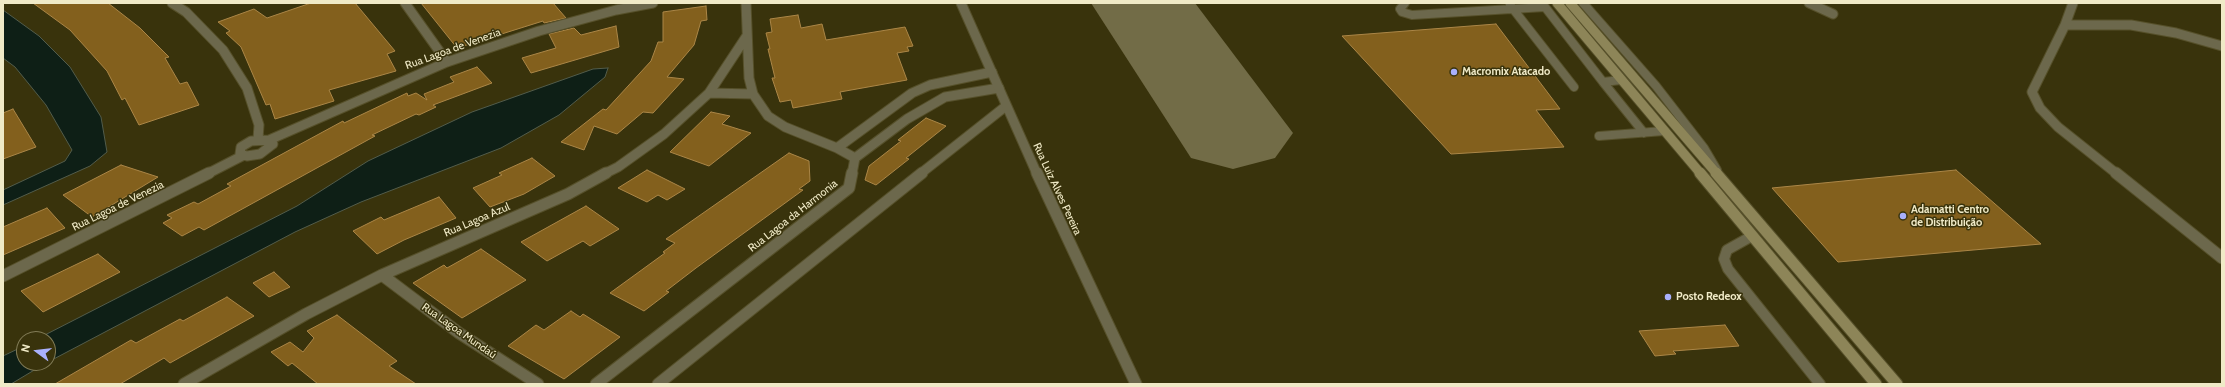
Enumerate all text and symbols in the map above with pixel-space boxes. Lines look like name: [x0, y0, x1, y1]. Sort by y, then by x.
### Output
street label: Rua Lagoa de Venezia: [403, 26, 503, 72]
place label: Macromix Atacado: [1462, 65, 1550, 79]
marker: Macromix Atacado: [1449, 67, 1459, 77]
street label: Rua Luiz Alves Pereira: [1030, 141, 1084, 237]
street label: Rua Lagoa da Harmonia: [746, 177, 840, 255]
street label: Rua Lagoa de Venezia: [70, 178, 166, 234]
street label: Rua Lagoa Azul: [442, 200, 512, 240]
place label: Adamatti Centro de Distribuição: [1911, 203, 1989, 229]
marker: Adamatti Centro de Distribuição: [1898, 211, 1908, 221]
place label: Posto Redeox: [1676, 290, 1742, 304]
marker: Posto Redeox: [1663, 292, 1673, 302]
street label: Rua Lagoa Mundaú: [419, 300, 499, 362]
north arrow: [16, 331, 56, 371]
text: N: [18, 343, 33, 354]

